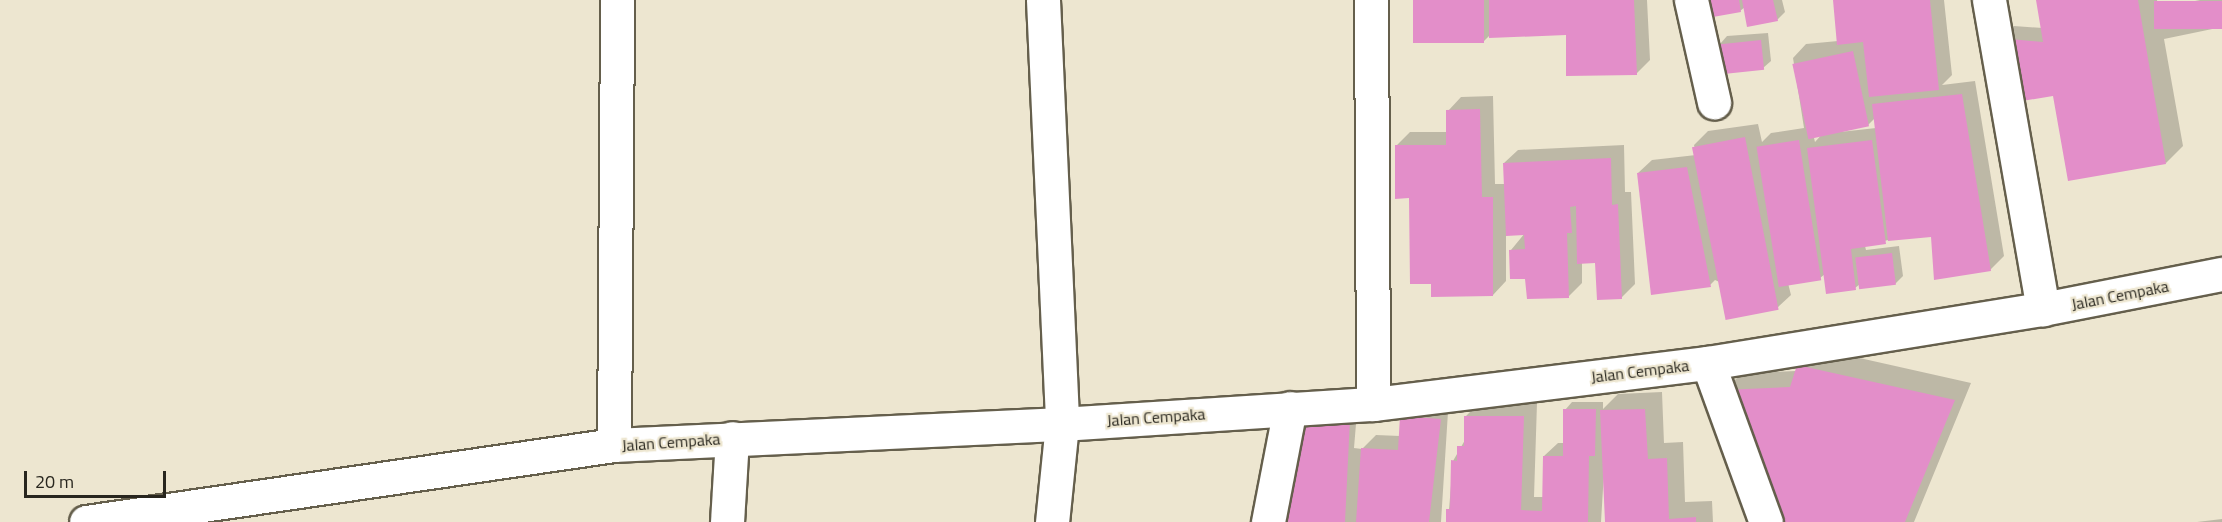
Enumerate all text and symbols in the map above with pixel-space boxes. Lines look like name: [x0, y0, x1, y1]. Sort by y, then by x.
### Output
street label: Jalan Cempaka: [2070, 276, 2170, 314]
street label: Jalan Cempaka: [1590, 355, 1690, 387]
street label: Jalan Cempaka: [1106, 404, 1206, 430]
street label: Jalan Cempaka: [621, 429, 721, 455]
scale bar: [27, 459, 170, 497]
text: 20 m: [35, 468, 74, 495]

